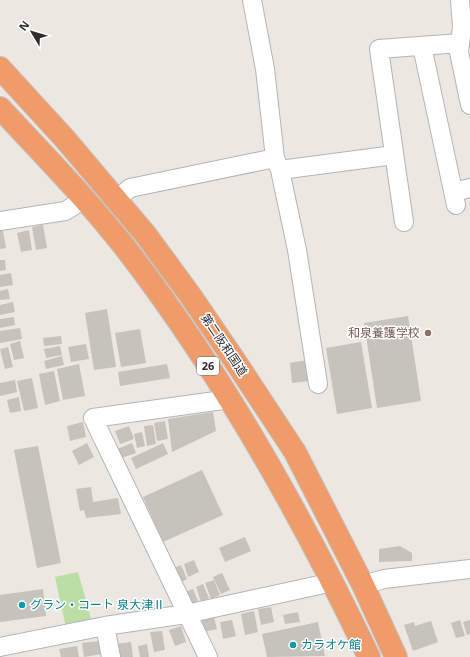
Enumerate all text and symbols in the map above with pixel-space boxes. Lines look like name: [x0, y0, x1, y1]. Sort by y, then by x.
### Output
north arrow: [12, 12, 52, 52]
text: N: [15, 17, 32, 34]
street label: 第二阪和国道: [197, 310, 252, 379]
place label: 和泉養護学校: [348, 324, 420, 341]
marker: 和泉養護学校: [423, 328, 433, 338]
road number: 26: [197, 357, 219, 375]
place label: グラン・コート 泉大津Ⅱ: [30, 596, 165, 613]
marker: グラン・コート 泉大津Ⅱ: [17, 600, 27, 610]
place label: カラオケ館: [301, 636, 361, 653]
marker: カラオケ館: [288, 640, 298, 650]

